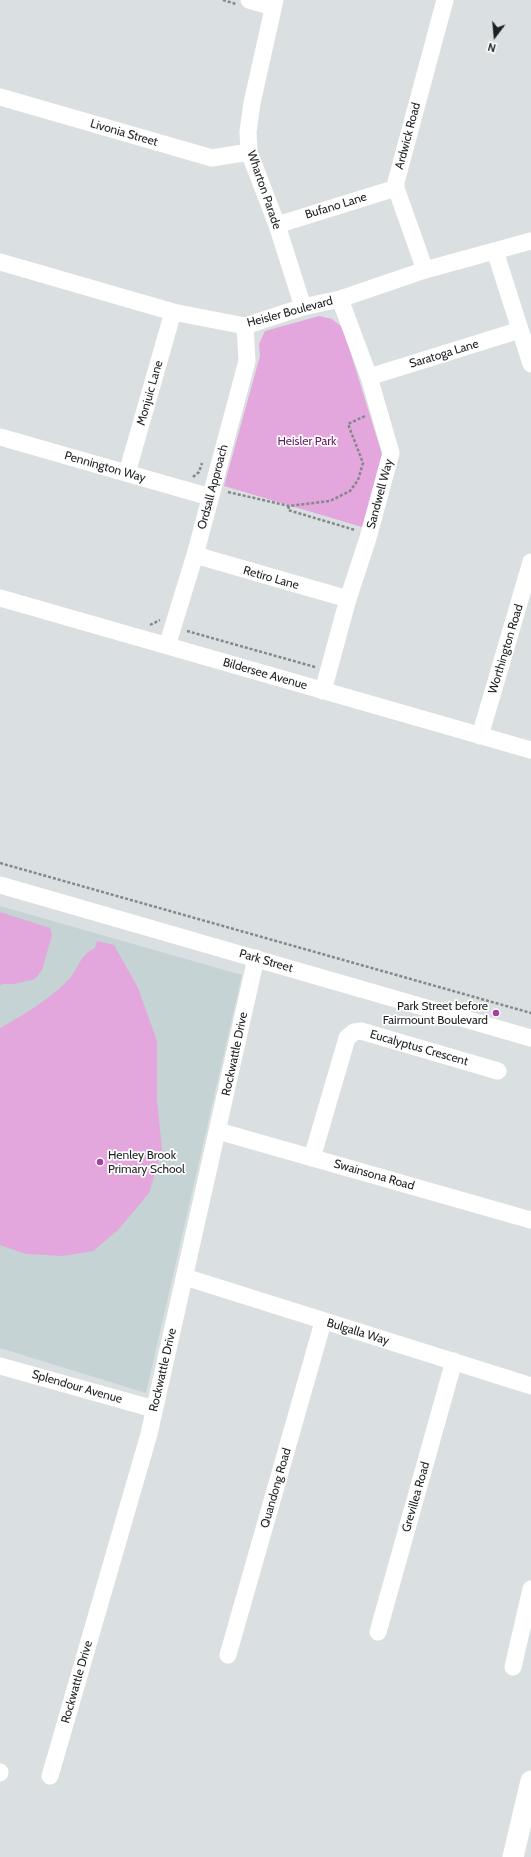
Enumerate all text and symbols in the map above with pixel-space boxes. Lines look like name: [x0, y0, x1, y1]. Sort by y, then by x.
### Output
north arrow: [475, 16, 515, 56]
text: N: [486, 40, 497, 55]
street label: Ardwick Road: [392, 101, 424, 171]
street label: Livonia Street: [89, 116, 159, 150]
street label: Wharton Parade: [244, 149, 284, 231]
street label: Bufano Lane: [303, 190, 369, 222]
street label: Heisler Boulevard: [246, 294, 334, 330]
street label: Saratoga Lane: [408, 337, 480, 371]
street label: Monjuic Lane: [134, 359, 166, 427]
park label: Heisler Park: [278, 434, 336, 448]
street label: Ordsall Approach: [195, 443, 231, 531]
street label: Pennington Way: [63, 449, 147, 485]
street label: Sandwell Way: [364, 457, 396, 531]
street label: Retiro Lane: [241, 563, 301, 593]
street label: Worthington Road: [486, 602, 526, 696]
street label: Bildersee Avenue: [221, 655, 309, 693]
street label: Park Street: [238, 946, 294, 976]
place label: Park Street before Fairmount Boulevard: [383, 999, 488, 1027]
marker: Park Street before Fairmount Boulevard: [491, 1008, 501, 1018]
street label: Rockwattle Drive: [219, 1011, 251, 1097]
street label: Eucalyptus Crescent: [368, 1027, 470, 1069]
place label: Henley Brook Primary School: [108, 1148, 185, 1176]
marker: Henley Brook Primary School: [95, 1157, 105, 1167]
street label: Swainsona Road: [332, 1157, 416, 1193]
street label: Bulgalla Way: [325, 1316, 391, 1348]
street label: Rockwattle Drive: [146, 1327, 180, 1413]
street label: Splendour Avenue: [30, 1367, 124, 1407]
street label: Quandong Road: [258, 1446, 294, 1530]
street label: Grevillea Road: [399, 1460, 433, 1534]
street label: Rockwattle Drive: [58, 1639, 96, 1725]

